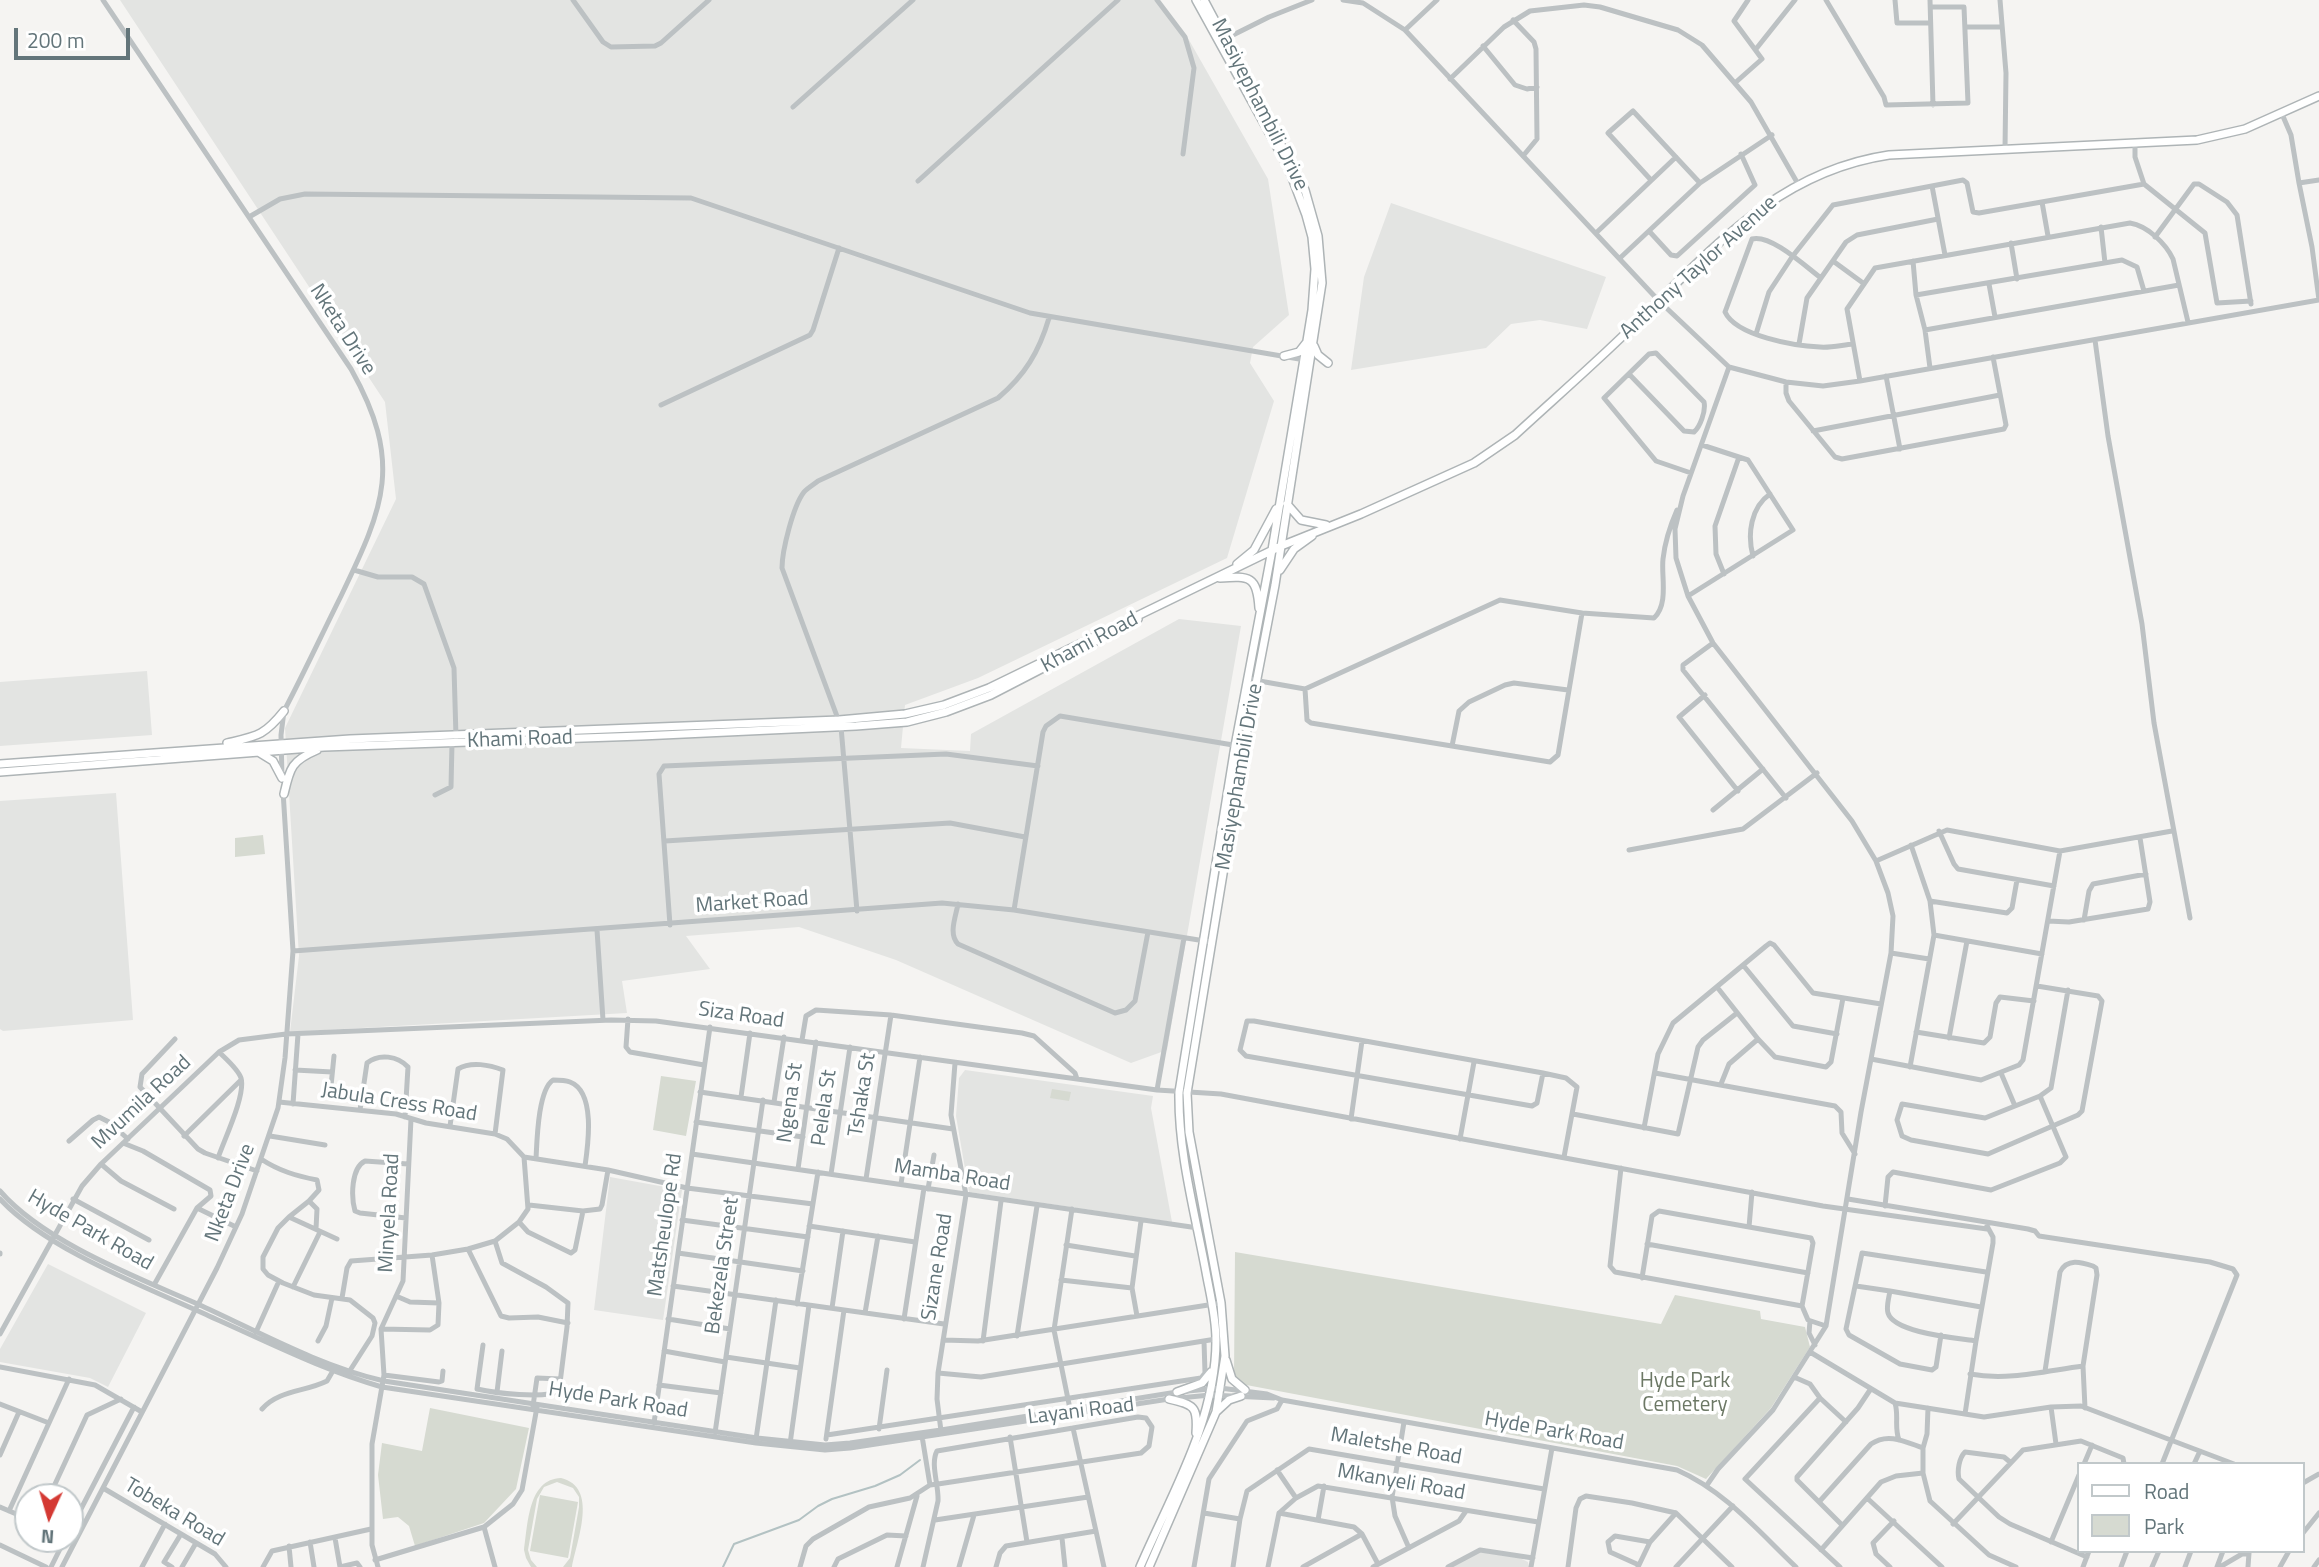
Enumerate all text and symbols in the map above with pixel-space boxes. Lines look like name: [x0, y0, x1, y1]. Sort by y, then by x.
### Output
scale bar: [18, 14, 133, 58]
street label: Masiyephambili Drive: [1205, 15, 1313, 195]
text: 200 m: [27, 24, 84, 56]
street label: Anthony Taylor Avenue: [1615, 191, 1783, 345]
street label: Nketa Drive: [303, 280, 381, 380]
street label: Khami Road: [1037, 607, 1143, 679]
street label: Masiyephambili Drive: [1211, 682, 1269, 872]
street label: Khami Road: [467, 726, 573, 754]
street label: Market Road: [695, 886, 809, 920]
street label: Siza Road: [697, 998, 785, 1034]
street label: Mvumila Road: [87, 1051, 197, 1155]
street label: Tshaka St: [844, 1051, 882, 1139]
street label: Ngena St: [773, 1061, 809, 1145]
street label: Pelela St: [807, 1068, 843, 1148]
street label: Jabula Cress Road: [319, 1078, 479, 1128]
street label: Nketa Drive: [201, 1140, 261, 1246]
street label: Matsheulope Rd: [643, 1152, 689, 1298]
street label: Minyela Road: [374, 1153, 406, 1273]
street label: Mamba Road: [892, 1154, 1012, 1198]
street label: Hyde Park Road: [23, 1185, 157, 1277]
street label: Bekezela Street: [701, 1196, 745, 1336]
street label: Sizane Road: [917, 1212, 959, 1322]
park label: Hyde Park Cemetery: [1640, 1369, 1730, 1419]
street label: Hyde Park Road: [547, 1378, 689, 1424]
street label: Layani Road: [1026, 1393, 1136, 1431]
street label: Hyde Park Road: [1483, 1407, 1625, 1457]
street label: Maletshe Road: [1328, 1423, 1464, 1471]
street label: Mkanyeli Road: [1335, 1459, 1467, 1507]
legend: [2078, 1462, 2305, 1553]
street label: Tobeka Road: [119, 1473, 229, 1553]
text: Road: [2144, 1475, 2189, 1507]
north arrow: [14, 1483, 84, 1553]
text: Park: [2144, 1510, 2184, 1542]
text: N: [40, 1523, 55, 1552]

